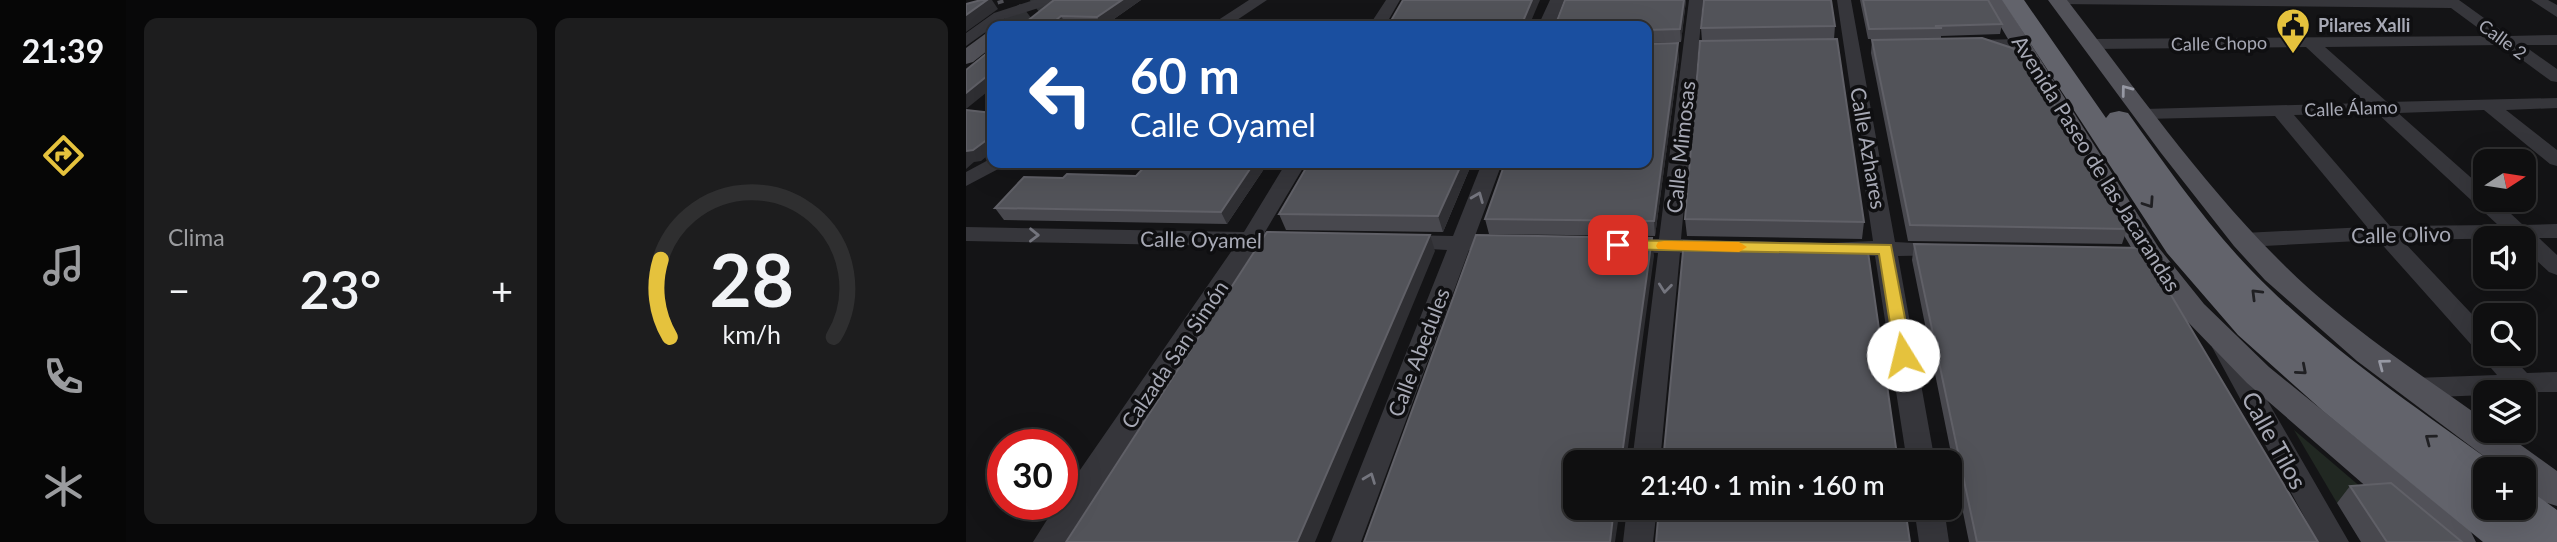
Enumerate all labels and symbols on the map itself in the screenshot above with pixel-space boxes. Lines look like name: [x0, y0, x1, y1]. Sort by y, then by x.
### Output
public building icon: Pilares Xalli: [2274, 6, 2312, 55]
place label: Pilares Xalli: [2318, 14, 2410, 36]
street label: Calle 2: [2475, 14, 2531, 64]
street label: Avenida Paseo de las Jacarandas: [2008, 30, 2186, 296]
street label: Calle Chopo: [2171, 31, 2267, 55]
street label: Calle Mimosas: [1661, 80, 1699, 214]
street label: Calle Azhares: [1846, 85, 1892, 211]
one-way arrow: [2122, 86, 2134, 98]
street label: Calle Álamo: [2304, 95, 2398, 121]
north arrow: [2473, 149, 2536, 212]
one-way arrow: [1470, 192, 1484, 204]
one-way arrow: [2140, 195, 2153, 208]
pin: [1588, 215, 1648, 275]
street label: Calle Olivo: [2351, 221, 2451, 247]
street label: Calle Oyamel: [1140, 225, 1262, 253]
one-way arrow: [1029, 227, 1040, 243]
street label: Calzada San Simón: [1115, 275, 1233, 433]
one-way arrow: [1658, 282, 1673, 294]
street label: Calle Abedules: [1382, 284, 1454, 420]
one-way arrow: [2251, 290, 2264, 303]
position arrow: [1866, 318, 1940, 392]
one-way arrow: [2378, 360, 2391, 373]
one-way arrow: [2293, 362, 2306, 374]
street label: Calle Tilos: [2236, 386, 2314, 494]
speed limit sign: 30: [987, 429, 1078, 520]
one-way arrow: [2426, 435, 2438, 448]
one-way arrow: [1362, 473, 1376, 485]

